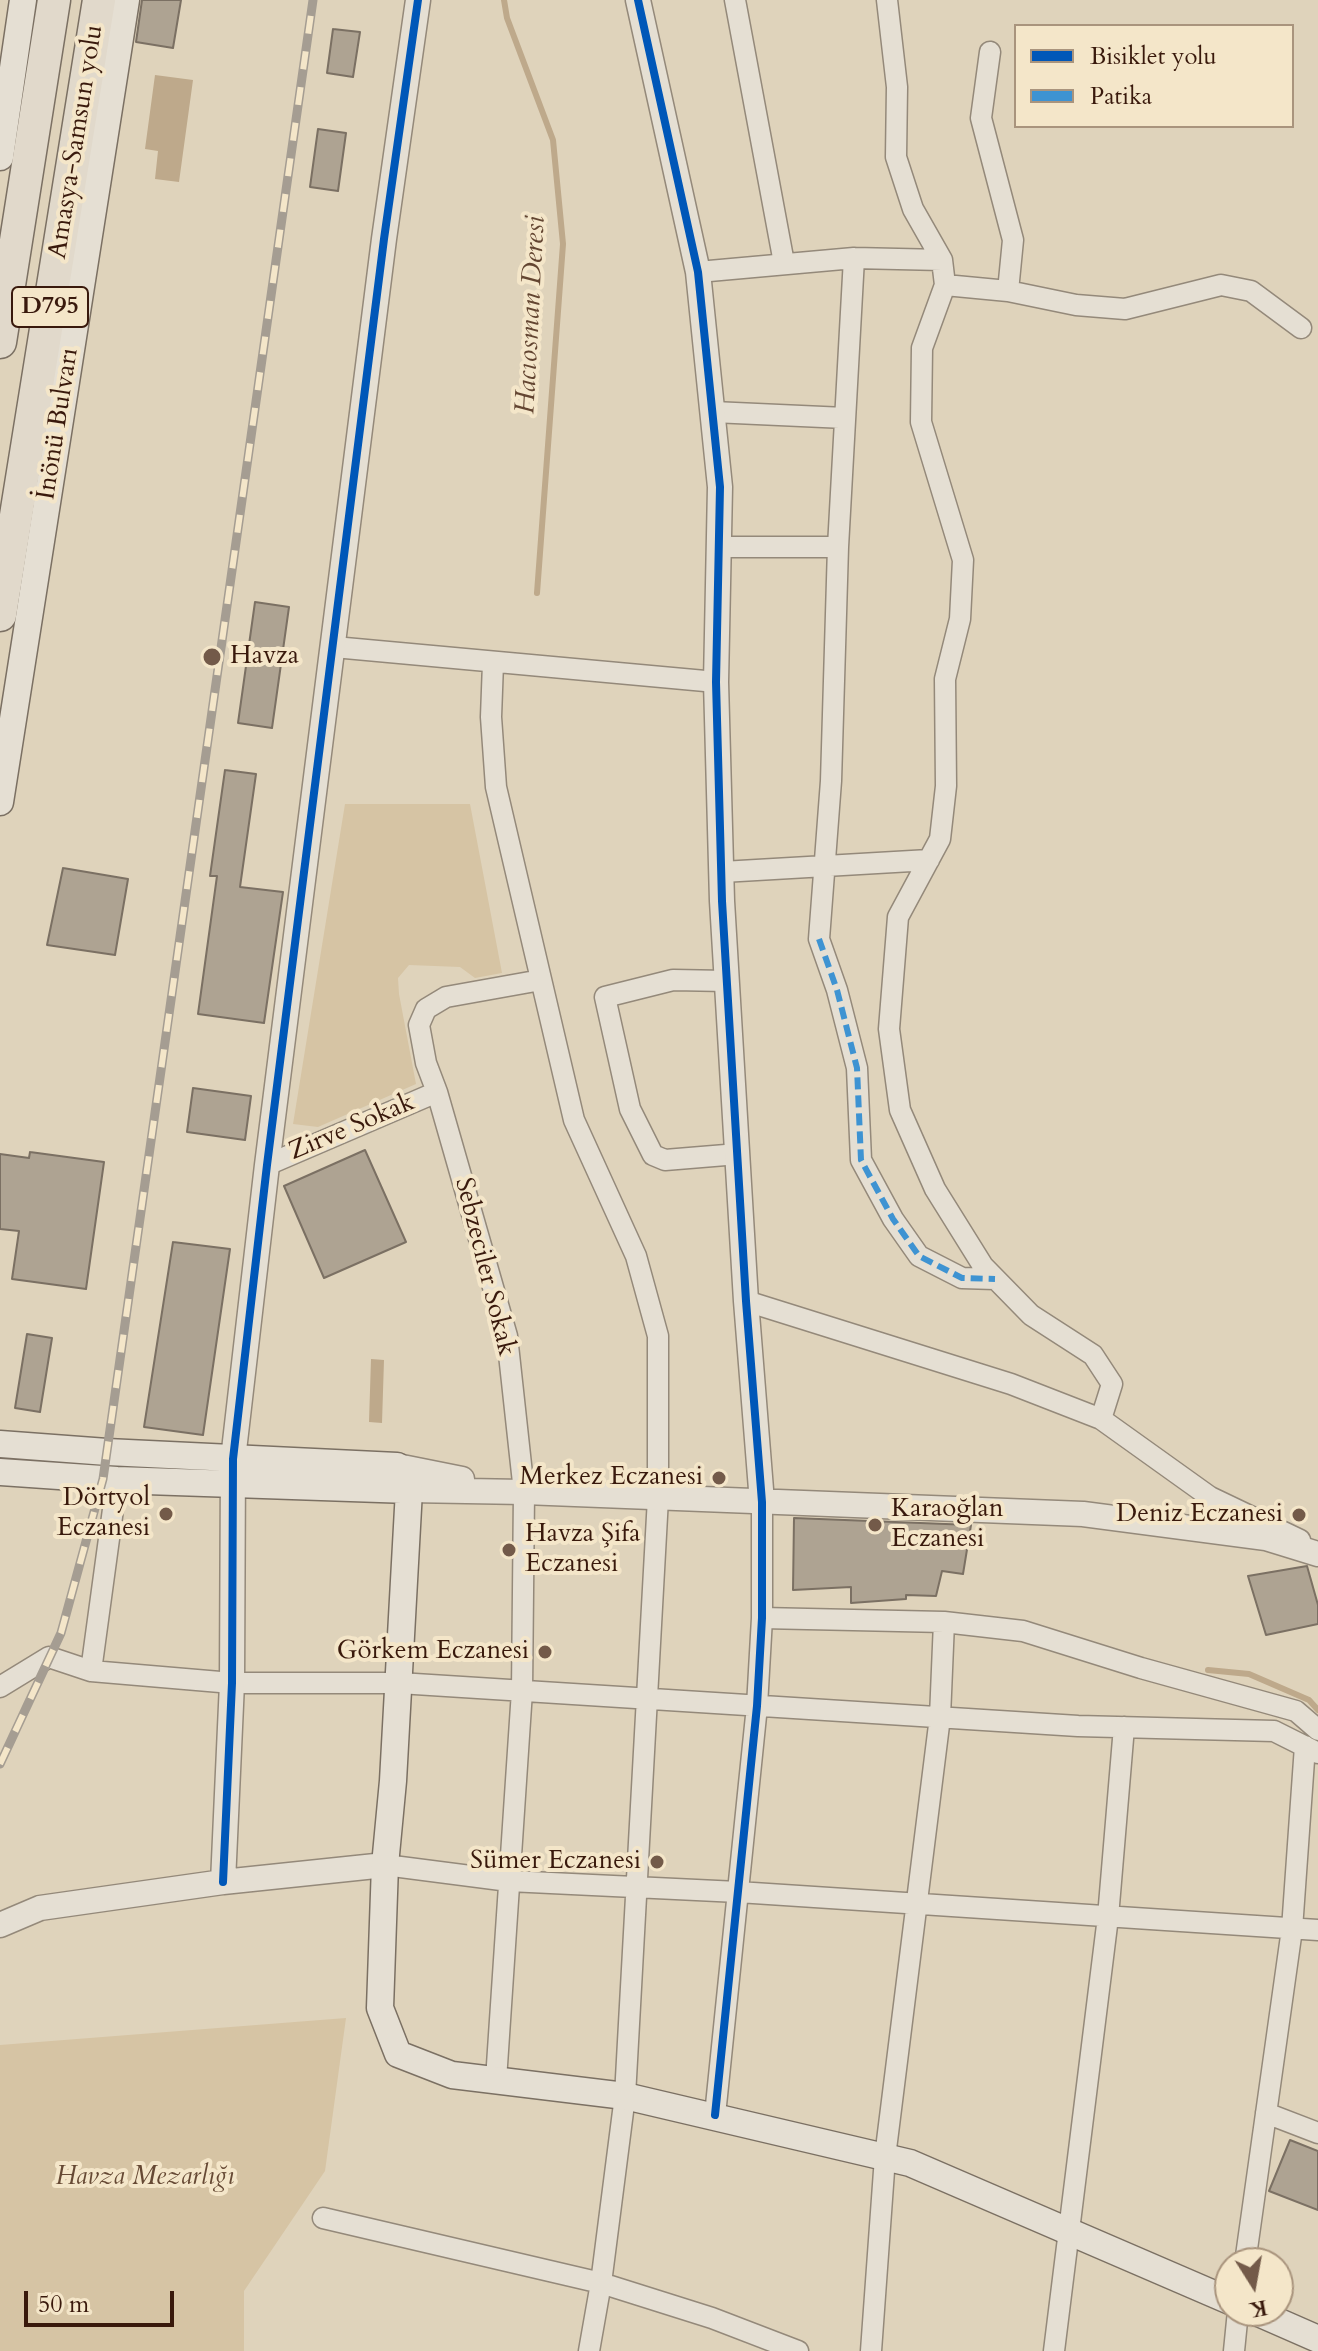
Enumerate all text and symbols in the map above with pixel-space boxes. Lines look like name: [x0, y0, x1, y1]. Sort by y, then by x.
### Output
street label: Amasya-Samsun yolu: [43, 23, 111, 261]
legend: [1014, 24, 1294, 128]
text: Bisiklet yolu: [1090, 40, 1217, 73]
text: Patika: [1090, 80, 1152, 113]
water label: Hacıosman Deresi: [510, 215, 554, 415]
road number: D795: [12, 287, 88, 327]
street label: İnönü Bulvarı: [32, 346, 86, 502]
place label: Havza: [230, 641, 299, 673]
marker: Havza: [201, 646, 223, 668]
street label: Zirve Sokak: [284, 1088, 420, 1168]
street label: Sebzeciler Sokak: [447, 1175, 521, 1359]
place label: Merkez Eczanesi: [520, 1462, 703, 1494]
marker: Merkez Eczanesi: [710, 1469, 728, 1487]
place label: Dörtyol Eczanesi: [57, 1483, 150, 1544]
place label: Karaoğlan Eczanesi: [891, 1494, 1004, 1556]
place label: Deniz Eczanesi: [1116, 1499, 1283, 1531]
marker: Dörtyol Eczanesi: [157, 1505, 175, 1523]
marker: Deniz Eczanesi: [1290, 1506, 1308, 1524]
marker: Karaoğlan Eczanesi: [866, 1516, 884, 1534]
place label: Havza Şifa Eczanesi: [525, 1519, 640, 1580]
marker: Havza Şifa Eczanesi: [500, 1541, 518, 1559]
place label: Görkem Eczanesi: [337, 1636, 529, 1668]
marker: Görkem Eczanesi: [536, 1643, 554, 1661]
place label: Sümer Eczanesi: [470, 1846, 641, 1878]
marker: Sümer Eczanesi: [648, 1853, 666, 1871]
park label: Havza Mezarlığı: [56, 2162, 234, 2194]
north arrow: [1214, 2247, 1294, 2327]
scale bar: [28, 2275, 178, 2325]
text: 50 m: [38, 2288, 89, 2321]
text: K: [1247, 2292, 1270, 2325]

